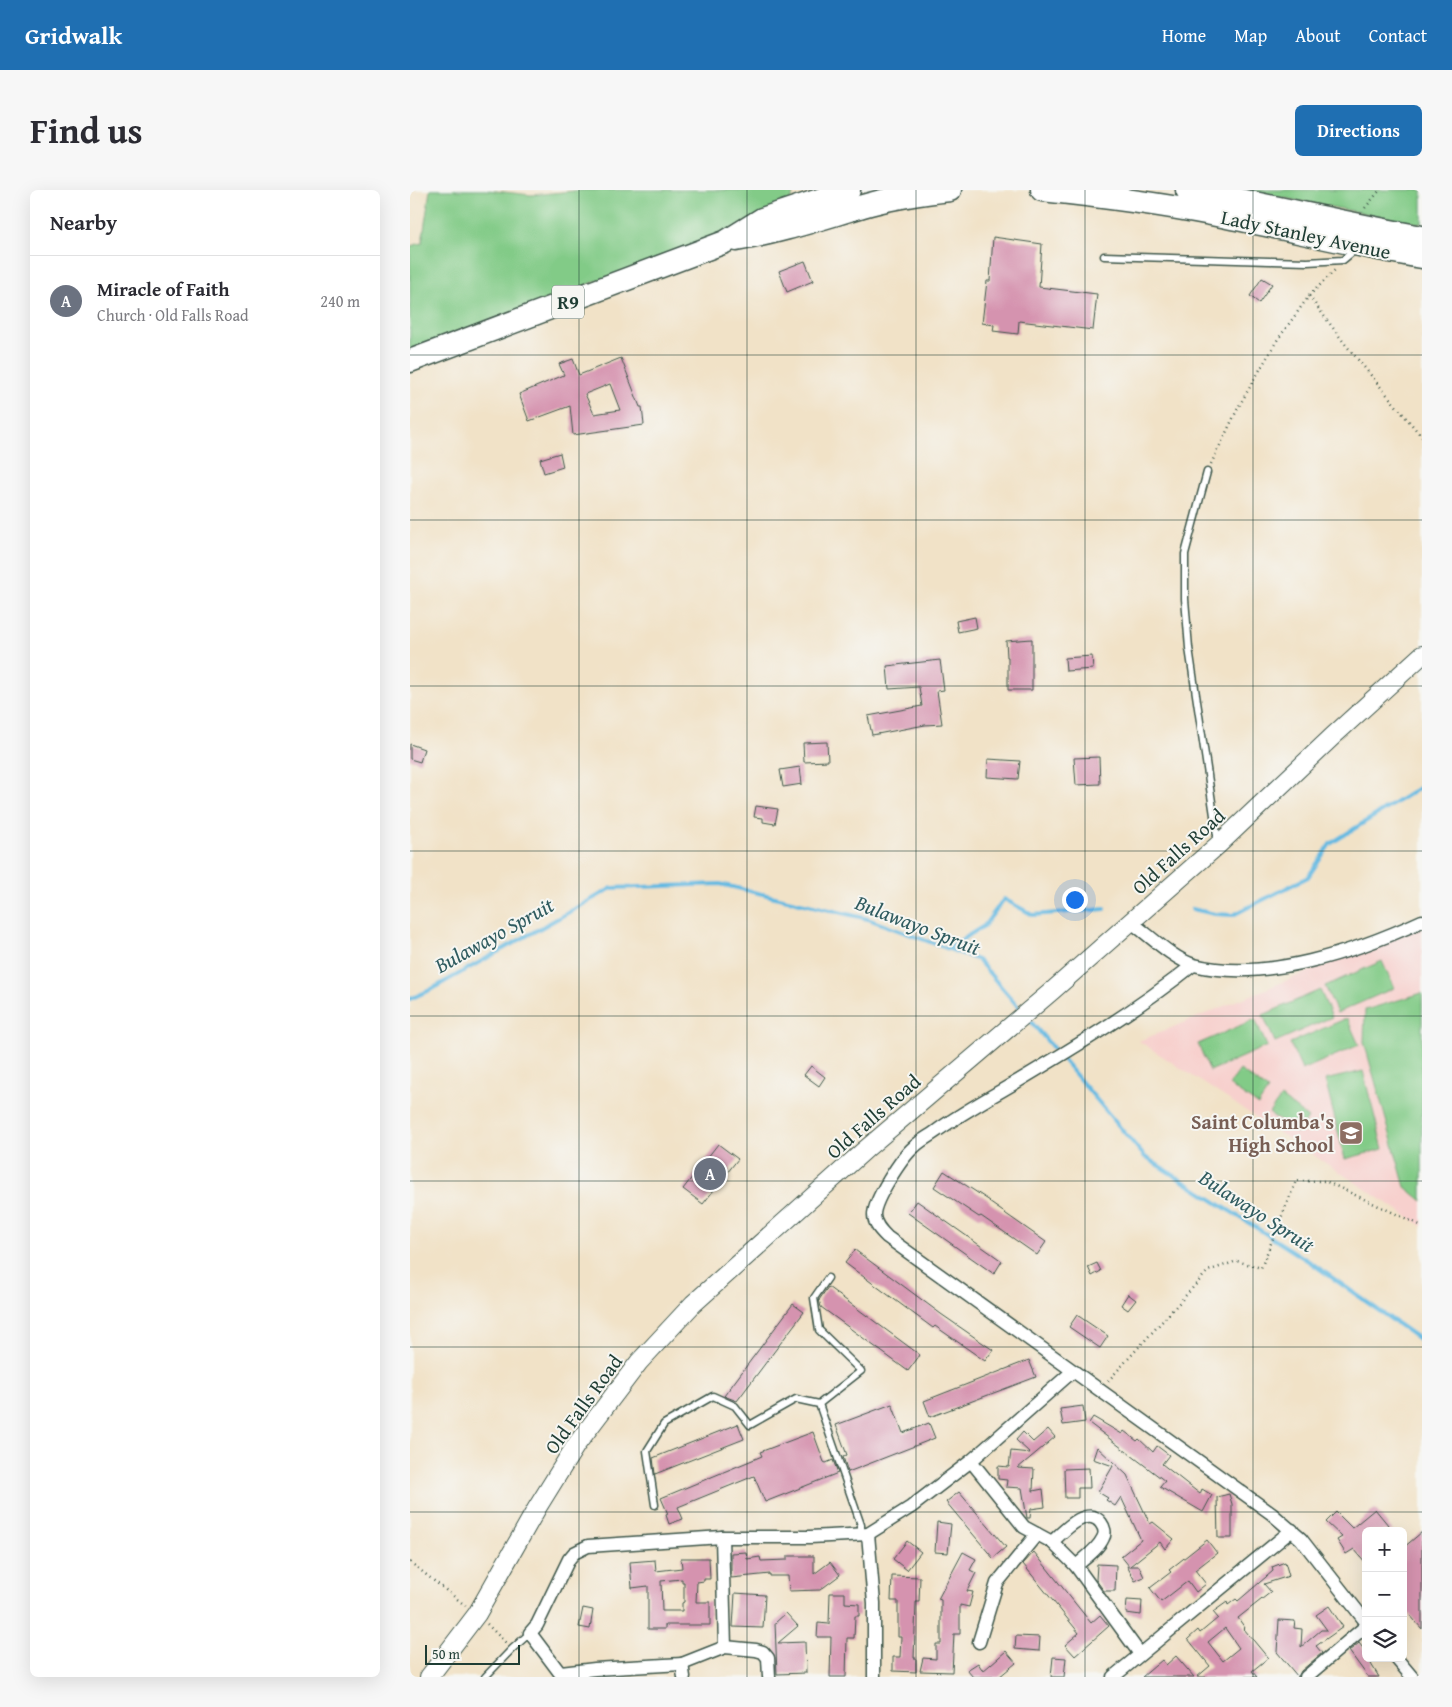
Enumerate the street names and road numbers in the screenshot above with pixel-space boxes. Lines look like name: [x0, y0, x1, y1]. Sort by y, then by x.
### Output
street label: Lady Stanley Avenue: [1219, 202, 1393, 266]
road number: R9: [552, 285, 584, 318]
street label: Old Falls Road: [1125, 801, 1231, 901]
street label: Old Falls Road: [819, 1067, 927, 1165]
street label: Old Falls Road: [537, 1348, 629, 1460]

